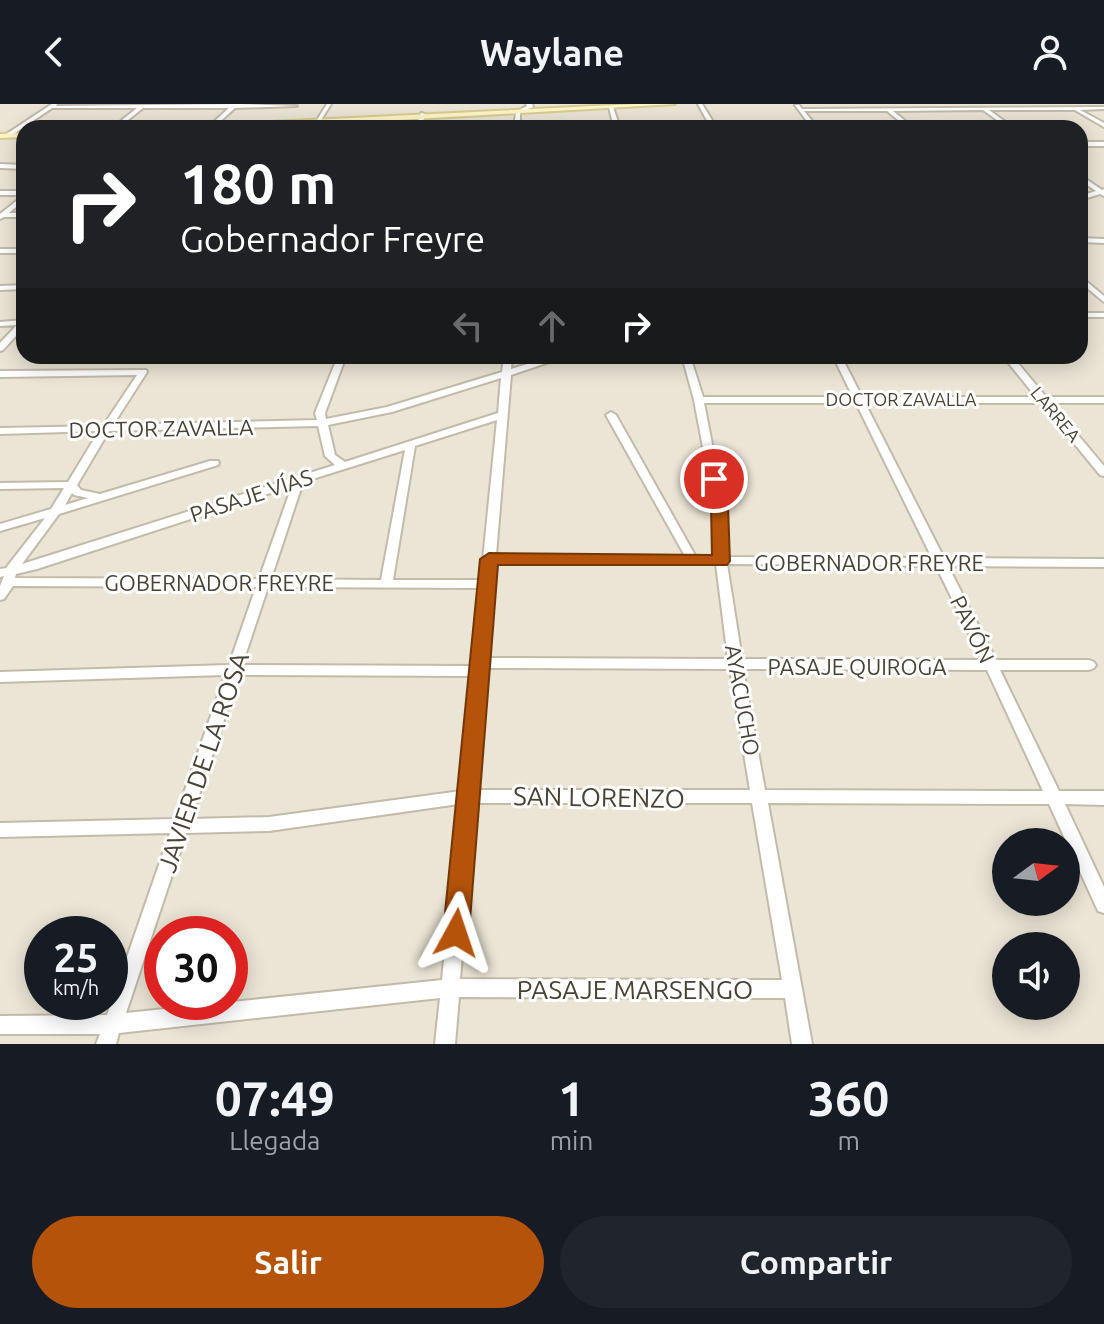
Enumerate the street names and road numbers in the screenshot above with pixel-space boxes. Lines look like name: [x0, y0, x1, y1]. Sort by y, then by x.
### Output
street label: LARREA: [1027, 382, 1085, 446]
street label: DOCTOR ZAVALLA: [825, 389, 977, 409]
street label: DOCTOR ZAVALLA: [68, 414, 254, 442]
street label: PASAJE VÍAS: [186, 462, 315, 527]
street label: GOBERNADOR FREYRE: [754, 550, 984, 575]
street label: GOBERNADOR FREYRE: [104, 570, 334, 595]
street label: PAVÓN: [946, 591, 1001, 667]
street label: AYACUCHO: [721, 642, 765, 758]
street label: JAVIER DE LA ROSA: [152, 648, 254, 876]
street label: PASAJE QUIROGA: [768, 654, 947, 679]
street label: SAN LORENZO: [513, 781, 685, 813]
street label: PASAJE MARSENGO: [517, 975, 753, 1004]

